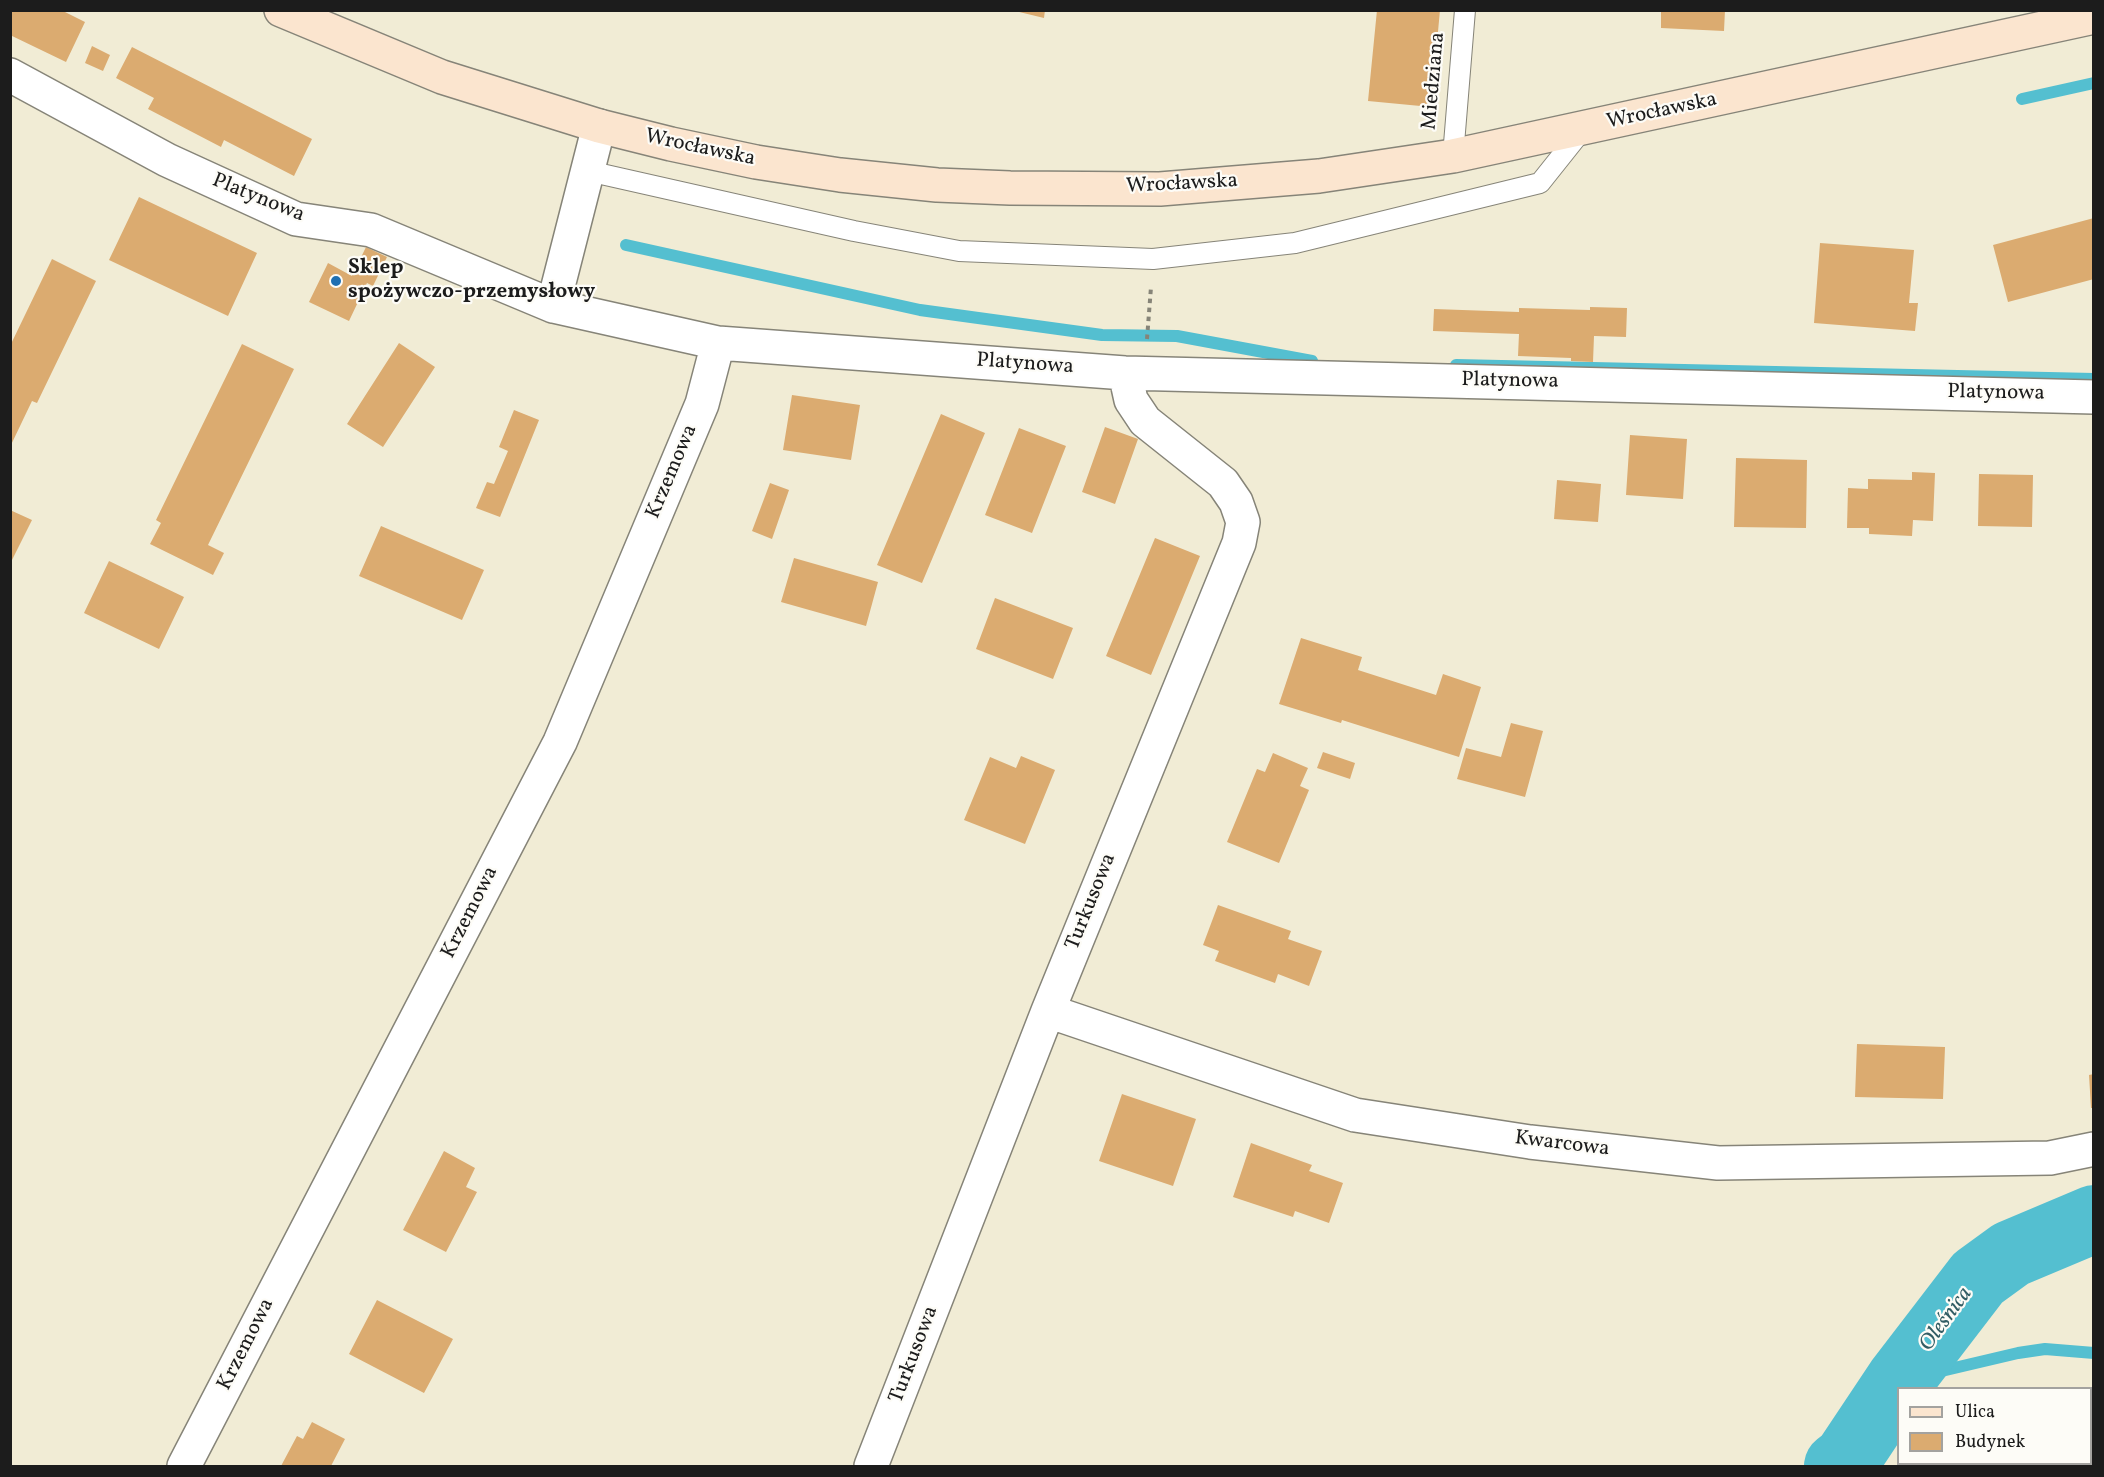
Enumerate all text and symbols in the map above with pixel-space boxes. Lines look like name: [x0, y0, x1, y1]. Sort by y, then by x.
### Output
street label: Miedziana: [1418, 31, 1452, 131]
street label: Wrocławska: [1605, 88, 1719, 136]
street label: Wrocławska: [643, 125, 757, 173]
street label: Platynowa: [208, 169, 308, 229]
street label: Wrocławska: [1125, 169, 1239, 201]
place label: Sklep spożywczo-przemysłowy: [348, 256, 595, 306]
marker: Sklep spożywczo-przemysłowy: [329, 274, 343, 288]
street label: Platynowa: [975, 349, 1075, 381]
street label: Platynowa: [1461, 369, 1559, 395]
street label: Platynowa: [1947, 381, 2045, 407]
street label: Krzemowa: [642, 421, 704, 523]
street label: Turkusowa: [1061, 850, 1123, 954]
street label: Krzemowa: [437, 863, 505, 963]
street label: Kwarcowa: [1513, 1127, 1611, 1163]
water label: Oleśnica: [1915, 1283, 1979, 1357]
street label: Krzemowa: [213, 1295, 281, 1395]
street label: Turkusowa: [885, 1303, 945, 1407]
legend: [1897, 1387, 2092, 1465]
text: Ulica: [1955, 1400, 1995, 1425]
text: Budynek: [1955, 1430, 2025, 1455]

